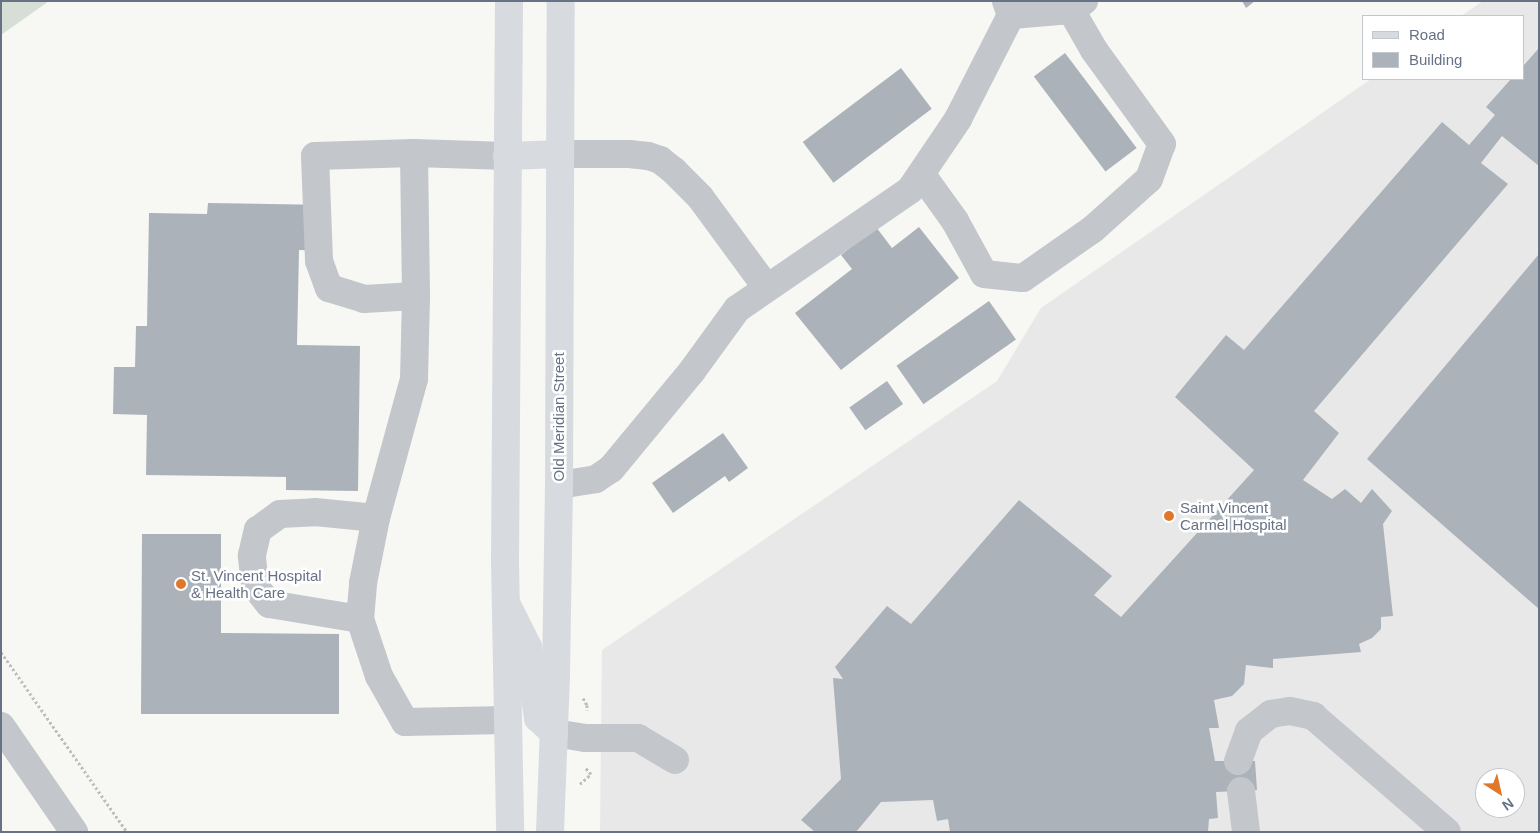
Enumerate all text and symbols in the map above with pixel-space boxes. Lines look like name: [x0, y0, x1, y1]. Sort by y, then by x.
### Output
legend: [1362, 15, 1525, 80]
text: Road: [1409, 26, 1445, 43]
text: Building: [1409, 51, 1462, 68]
street label: Old Meridian Street: [550, 352, 568, 482]
place label: Saint Vincent Carmel Hospital: [1180, 498, 1287, 533]
marker: Saint Vincent Carmel Hospital: [1162, 509, 1176, 523]
place label: St. Vincent Hospital & Health Care: [191, 566, 322, 601]
marker: St. Vincent Hospital & Health Care: [175, 578, 187, 590]
north arrow: [1475, 768, 1525, 818]
text: N: [1499, 795, 1517, 814]

